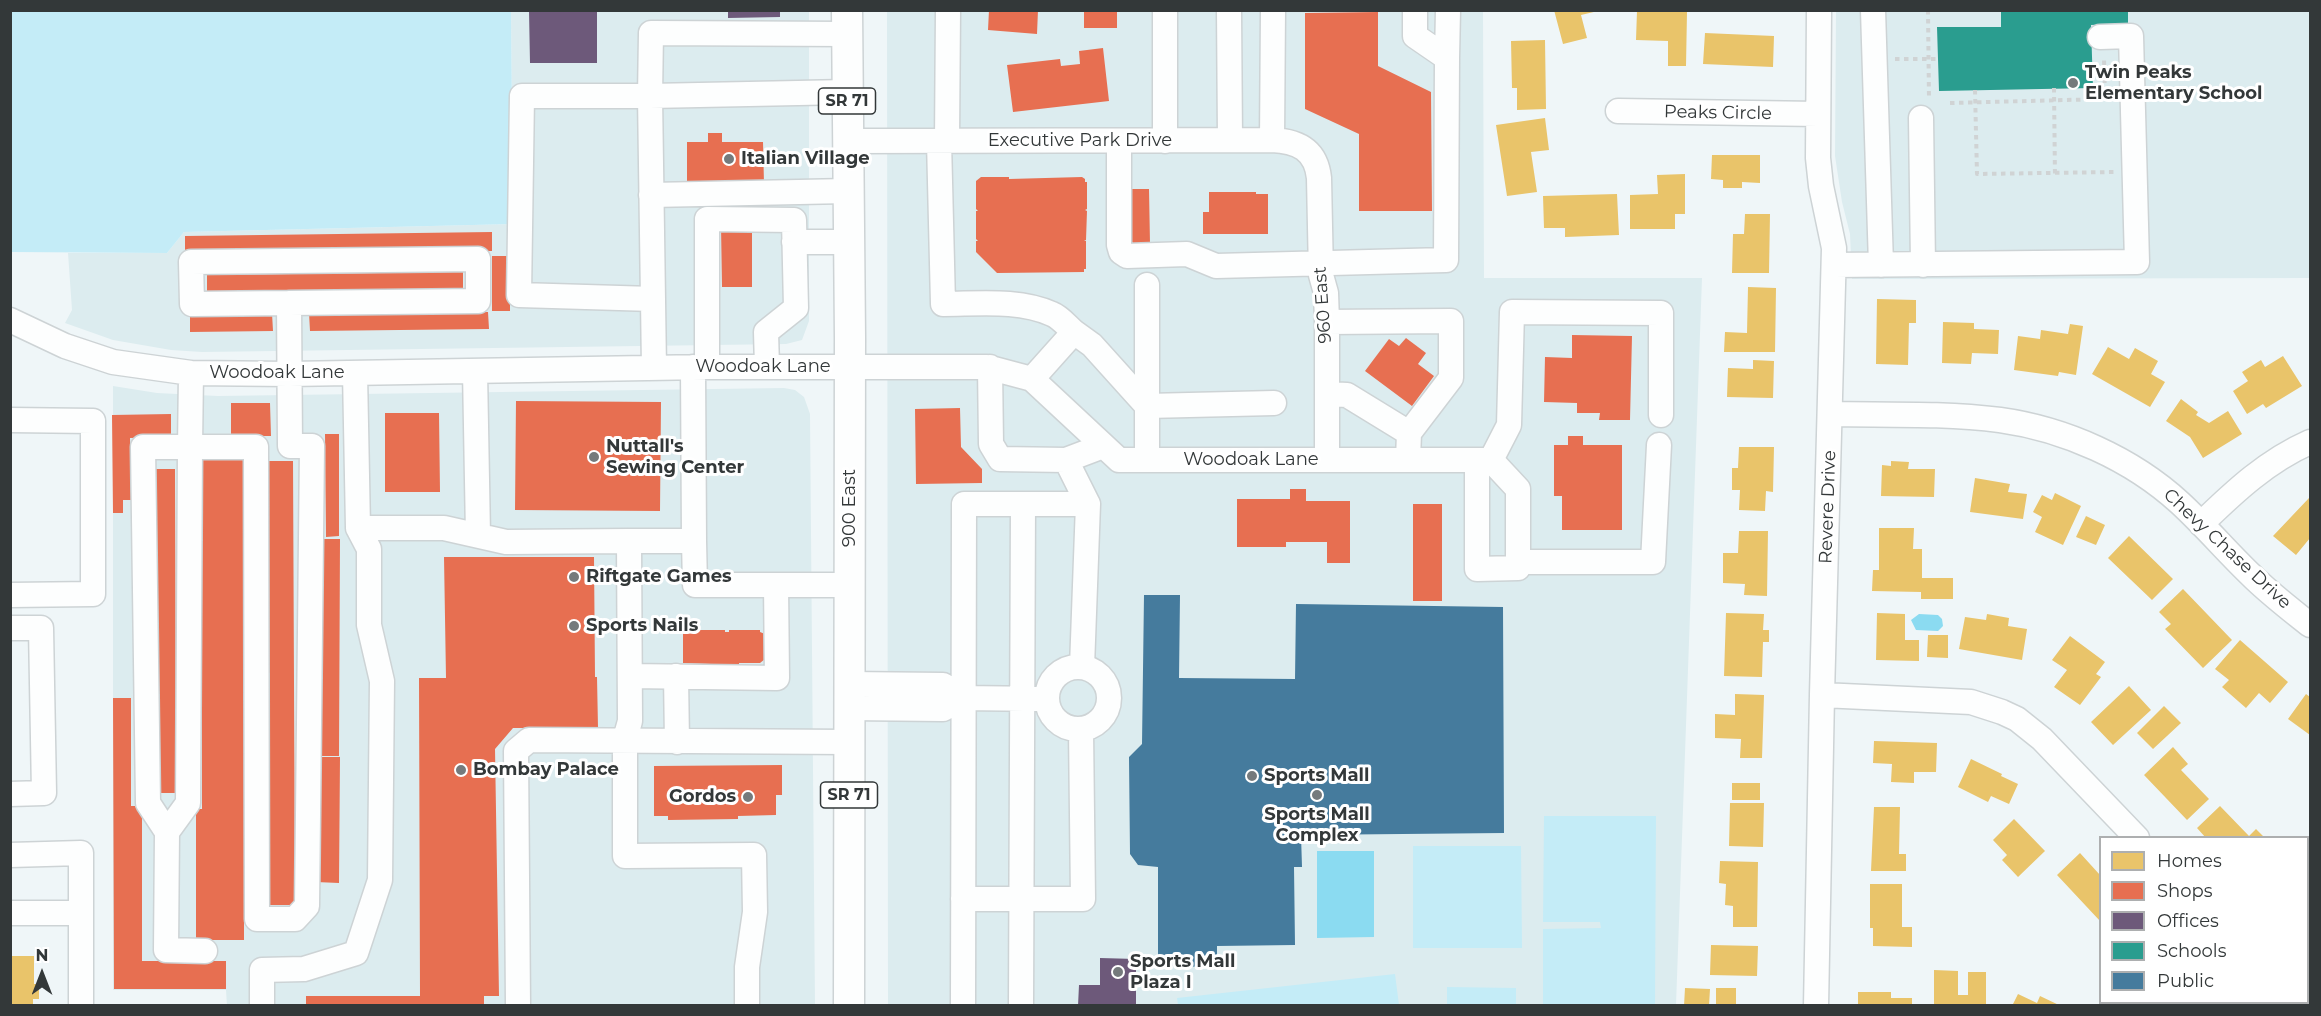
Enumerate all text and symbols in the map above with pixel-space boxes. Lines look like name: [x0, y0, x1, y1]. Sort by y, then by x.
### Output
place label: Twin Peaks Elementary School: [2085, 62, 2262, 104]
marker: Twin Peaks Elementary School: [2066, 76, 2080, 90]
road number: SR 71: [818, 88, 876, 114]
street label: Peaks Circle: [1664, 101, 1772, 125]
street label: Executive Park Drive: [988, 130, 1172, 152]
place label: Italian Village: [741, 148, 870, 170]
marker: Italian Village: [722, 152, 736, 166]
street label: 960 East: [1310, 266, 1336, 344]
street label: Woodoak Lane: [695, 356, 831, 378]
street label: Woodoak Lane: [209, 362, 345, 384]
place label: Nuttall's Sewing Center: [606, 436, 744, 478]
street label: Woodoak Lane: [1183, 449, 1319, 471]
marker: Nuttall's Sewing Center: [587, 450, 601, 464]
street label: Revere Drive: [1815, 450, 1841, 564]
street label: 900 East: [839, 469, 861, 547]
street label: Chevy Chase Drive: [2159, 484, 2295, 614]
place label: Riftgate Games: [586, 566, 732, 588]
marker: Riftgate Games: [567, 570, 581, 584]
place label: Sports Nails: [586, 615, 698, 637]
marker: Sports Nails: [567, 619, 581, 633]
place label: Bombay Palace: [473, 759, 619, 781]
marker: Bombay Palace: [454, 763, 468, 777]
place label: Sports Mall: [1264, 765, 1369, 787]
marker: Sports Mall: [1245, 769, 1259, 783]
road number: SR 71: [820, 782, 878, 808]
place label: Gordos: [669, 786, 736, 808]
marker: Sports Mall Complex: [1310, 788, 1324, 802]
marker: Gordos: [741, 790, 755, 804]
place label: Sports Mall Complex: [1264, 804, 1370, 846]
legend: [2099, 836, 2309, 1004]
text: Homes: [2157, 850, 2222, 872]
text: Shops: [2157, 880, 2213, 902]
text: Offices: [2157, 910, 2219, 932]
text: Schools: [2157, 940, 2226, 962]
north arrow: [12, 944, 72, 1004]
text: N: [36, 946, 48, 965]
place label: Sports Mall Plaza I: [1130, 951, 1235, 994]
marker: Sports Mall Plaza I: [1111, 965, 1125, 979]
text: Public: [2157, 970, 2214, 992]

